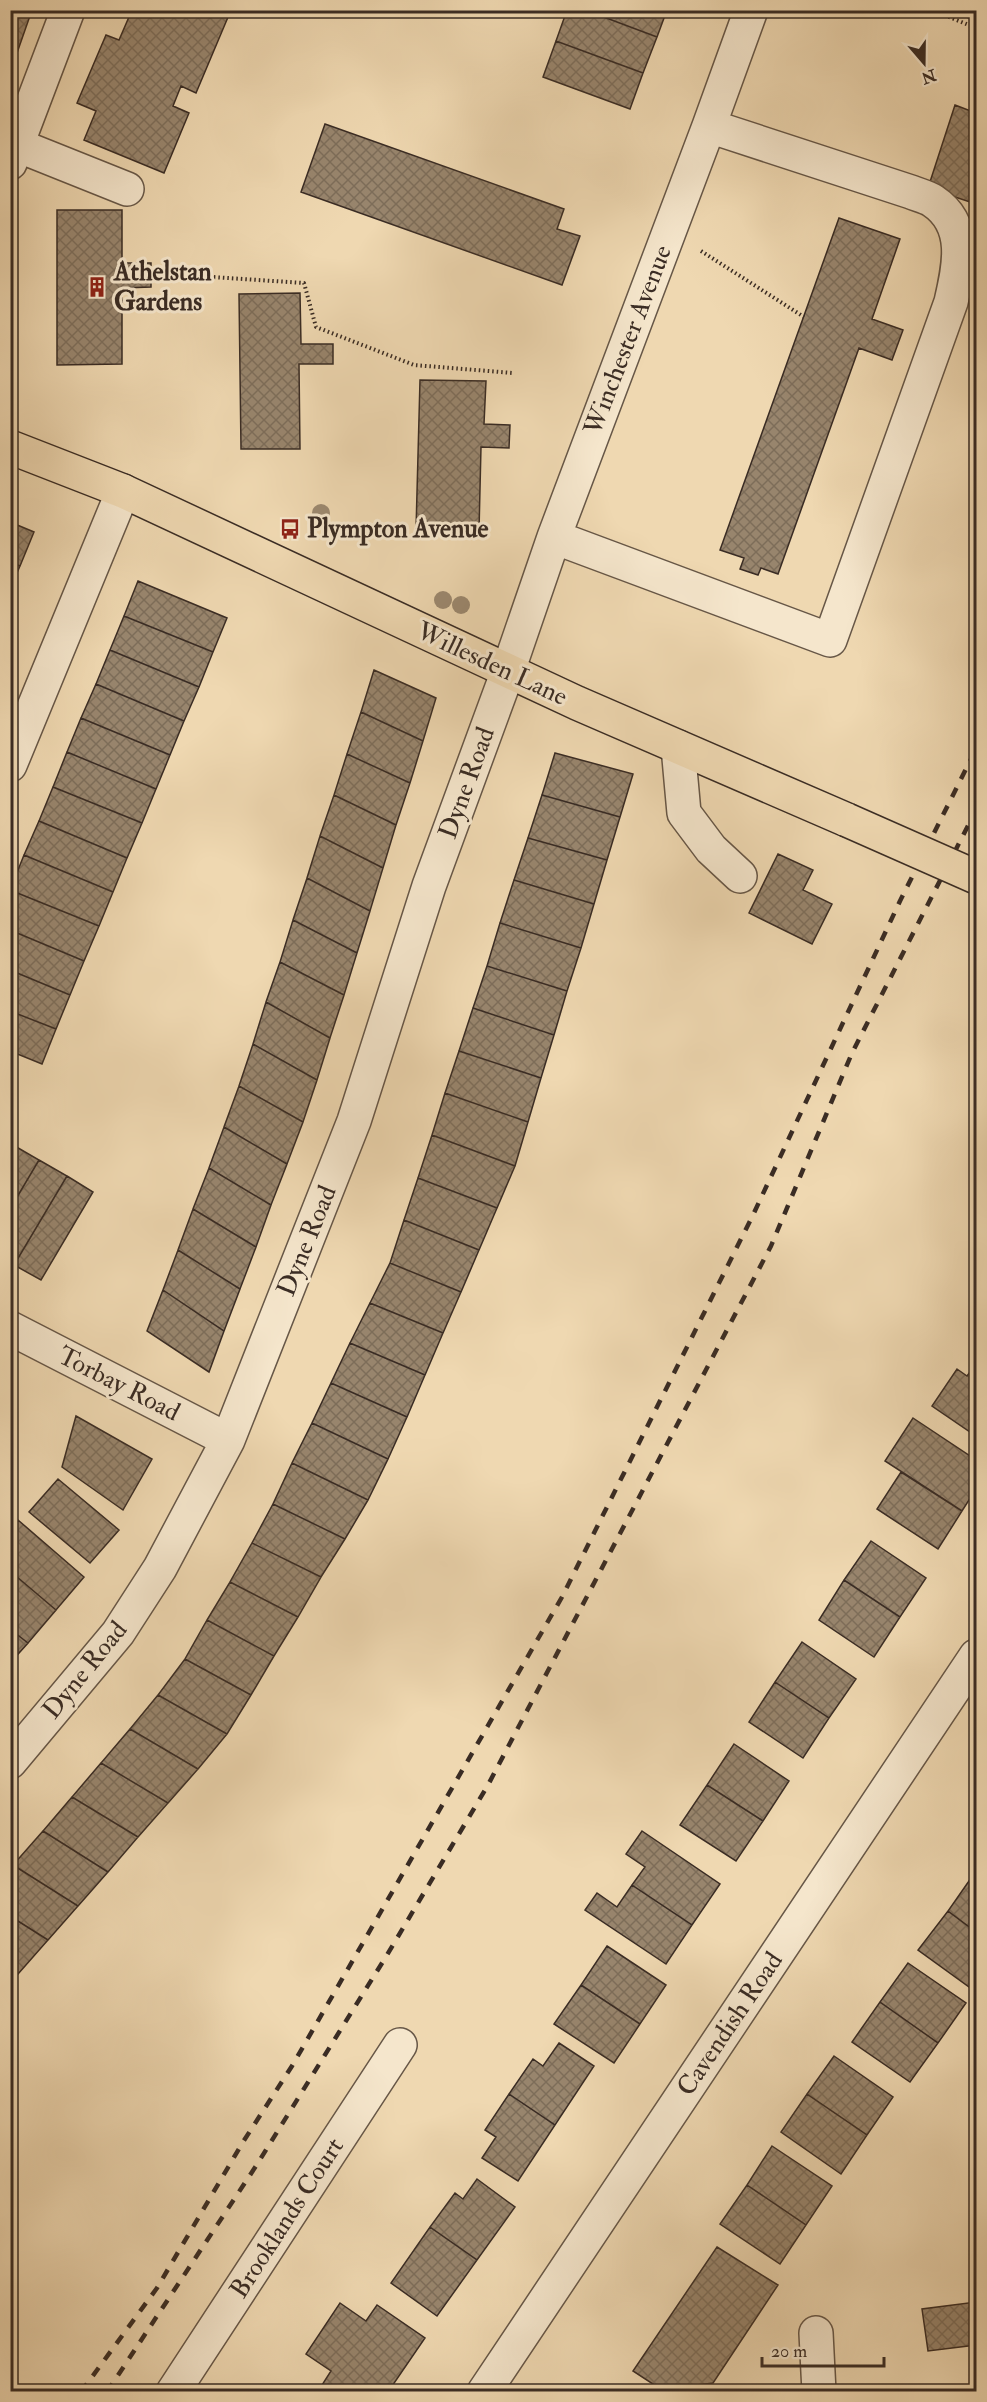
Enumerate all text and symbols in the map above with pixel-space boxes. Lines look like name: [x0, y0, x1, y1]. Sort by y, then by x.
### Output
north arrow: [894, 33, 954, 93]
text: N: [918, 64, 940, 88]
street label: Winchester Avenue: [577, 241, 679, 440]
place label: Athelstan Gardens: [113, 256, 212, 318]
building icon: Athelstan Gardens: [85, 275, 109, 299]
place label: Plympton Avenue: [307, 513, 489, 546]
bus stop icon: Plympton Avenue: [278, 517, 302, 541]
street label: Willesden Lane: [411, 615, 573, 713]
street label: Dyne Road: [432, 723, 502, 843]
street label: Dyne Road: [270, 1181, 344, 1301]
street label: Torbay Road: [53, 1340, 186, 1428]
street label: Dyne Road: [36, 1614, 134, 1725]
street label: Cavendish Road: [670, 1946, 790, 2102]
street label: Brooklands Court: [223, 2132, 351, 2304]
scale bar: [762, 2330, 884, 2368]
text: 20 m: [771, 2340, 807, 2363]

